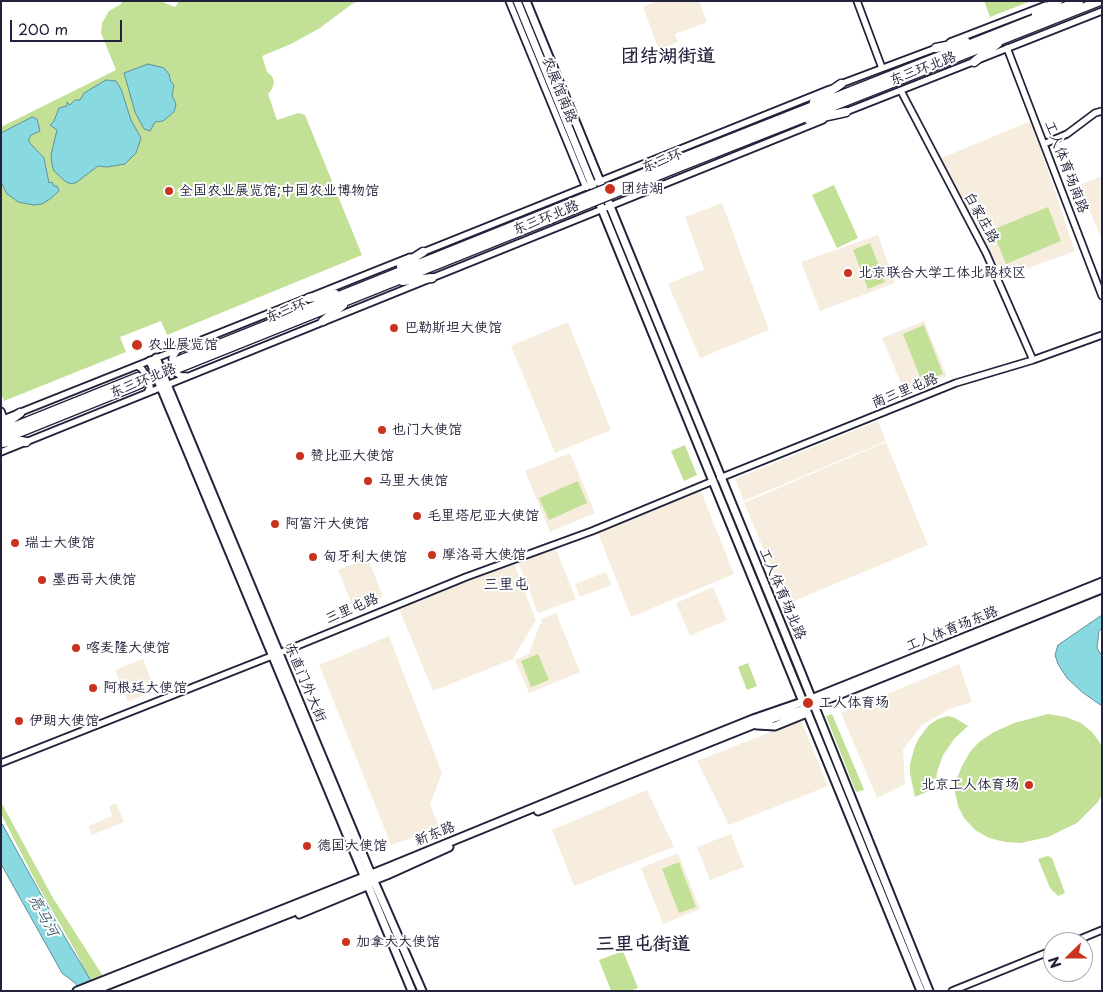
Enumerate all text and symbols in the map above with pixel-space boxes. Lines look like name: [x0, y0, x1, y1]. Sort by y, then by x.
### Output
scale bar: [12, 10, 125, 42]
text: 200 m: [18, 17, 68, 40]
district label: 团结湖街道: [621, 46, 715, 68]
street label: 东三环北路: [887, 49, 959, 89]
street label: 农展馆南路: [538, 54, 580, 126]
street label: 工人体育场南路: [1041, 118, 1091, 216]
street label: 东三环: [639, 145, 685, 177]
place label: 团结湖: [621, 181, 663, 197]
marker: 团结湖: [603, 182, 617, 196]
place label: 全国农业展览馆;中国农业博物馆: [179, 183, 379, 199]
marker: 全国农业展览馆;中国农业博物馆: [163, 185, 175, 197]
street label: 白家庄路: [960, 189, 1002, 247]
street label: 东三环北路: [510, 197, 582, 239]
place label: 北京联合大学工体北路校区: [858, 265, 1026, 281]
marker: 北京联合大学工体北路校区: [842, 267, 854, 279]
street label: 东三环: [263, 295, 309, 327]
place label: 巴勒斯坦大使馆: [404, 320, 502, 336]
marker: 巴勒斯坦大使馆: [388, 322, 400, 334]
place label: 农业展览馆: [148, 337, 218, 353]
marker: 农业展览馆: [130, 338, 144, 352]
street label: 东三环北路: [107, 360, 179, 402]
street label: 南三里屯路: [869, 370, 941, 412]
place label: 也门大使馆: [392, 422, 462, 438]
marker: 也门大使馆: [376, 424, 388, 436]
place label: 赞比亚大使馆: [310, 448, 394, 464]
marker: 赞比亚大使馆: [294, 450, 306, 462]
place label: 马里大使馆: [378, 473, 448, 489]
marker: 马里大使馆: [362, 475, 374, 487]
place label: 毛里塔尼亚大使馆: [427, 508, 539, 524]
marker: 毛里塔尼亚大使馆: [411, 510, 423, 522]
place label: 阿富汗大使馆: [285, 516, 369, 532]
marker: 阿富汗大使馆: [269, 518, 281, 530]
place label: 瑞士大使馆: [25, 535, 95, 551]
marker: 瑞士大使馆: [9, 537, 21, 549]
street label: 工人体育场北路: [755, 546, 809, 642]
place label: 摩洛哥大使馆: [442, 547, 526, 563]
place label: 匈牙利大使馆: [323, 549, 407, 565]
marker: 摩洛哥大使馆: [426, 549, 438, 561]
marker: 匈牙利大使馆: [307, 551, 319, 563]
place label: 墨西哥大使馆: [52, 572, 136, 588]
marker: 墨西哥大使馆: [36, 574, 48, 586]
district label: 三里屯: [484, 576, 528, 594]
street label: 三里屯路: [323, 590, 381, 628]
street label: 工人体育场东路: [903, 603, 1001, 655]
place label: 喀麦隆大使馆: [86, 640, 170, 656]
street label: 东直门外大街: [281, 641, 329, 725]
marker: 喀麦隆大使馆: [70, 642, 82, 654]
place label: 阿根廷大使馆: [103, 680, 187, 696]
marker: 阿根廷大使馆: [87, 682, 99, 694]
place label: 工人体育场: [819, 695, 889, 711]
marker: 工人体育场: [801, 696, 815, 710]
place label: 伊朗大使馆: [29, 713, 99, 729]
marker: 伊朗大使馆: [13, 715, 25, 727]
place label: 北京工人体育场: [921, 777, 1019, 793]
marker: 北京工人体育场: [1023, 779, 1035, 791]
street label: 新东路: [412, 818, 458, 850]
place label: 德国大使馆: [317, 838, 387, 854]
marker: 德国大使馆: [301, 840, 313, 852]
water label: 亮马河: [24, 892, 62, 940]
north arrow: [1043, 932, 1093, 982]
place label: 加拿大大使馆: [356, 934, 440, 950]
district label: 三里屯街道: [596, 934, 690, 956]
marker: 加拿大大使馆: [340, 936, 352, 948]
text: N: [1043, 953, 1066, 972]

